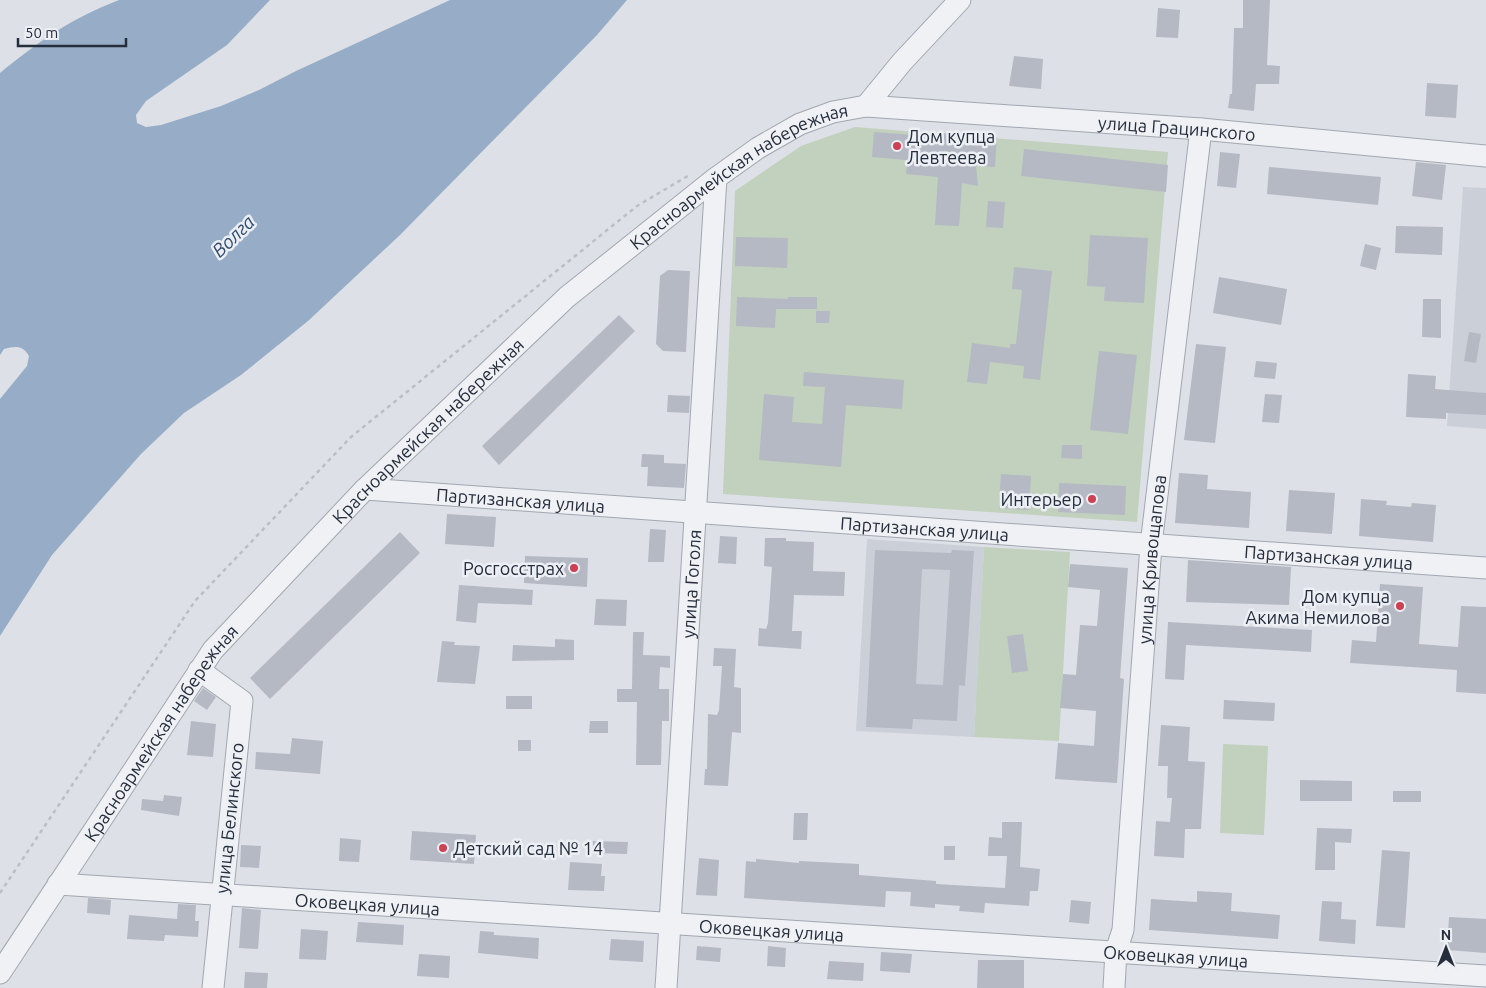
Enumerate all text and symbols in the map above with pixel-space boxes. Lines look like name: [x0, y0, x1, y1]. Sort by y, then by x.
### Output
scale bar: [18, 15, 125, 47]
text: 50 m: [25, 24, 58, 41]
street label: Красноармейская набережная: [626, 99, 850, 253]
street label: улица Грацинского: [1097, 112, 1257, 144]
place label: Дом купца Левтеева: [907, 126, 995, 167]
marker: Дом купца Левтеева: [891, 140, 903, 152]
water label: Волга: [207, 211, 259, 261]
street label: Красноармейская набережная: [328, 334, 527, 527]
street label: улица Кривощапова: [1134, 473, 1169, 645]
street label: Партизанская улица: [435, 484, 606, 516]
place label: Интерьер: [1000, 489, 1082, 509]
marker: Интерьер: [1086, 493, 1098, 505]
street label: Партизанская улица: [839, 513, 1010, 544]
street label: улица Гоголя: [678, 529, 704, 639]
street label: Партизанская улица: [1243, 541, 1414, 573]
place label: Росгосстрах: [463, 558, 564, 578]
marker: Росгосстрах: [568, 562, 580, 574]
place label: Дом купца Акима Немилова: [1245, 586, 1390, 627]
marker: Дом купца Акима Немилова: [1394, 600, 1406, 612]
street label: Красноармейская набережная: [80, 621, 242, 845]
street label: улица Белинского: [211, 742, 247, 894]
place label: Детский сад № 14: [453, 838, 603, 858]
marker: Детский сад № 14: [437, 842, 449, 854]
street label: Оковецкая улица: [294, 889, 441, 919]
street label: Оковецкая улица: [698, 915, 845, 945]
north arrow: [1421, 923, 1471, 973]
text: N: [1441, 927, 1451, 943]
street label: Оковецкая улица: [1102, 941, 1249, 971]

